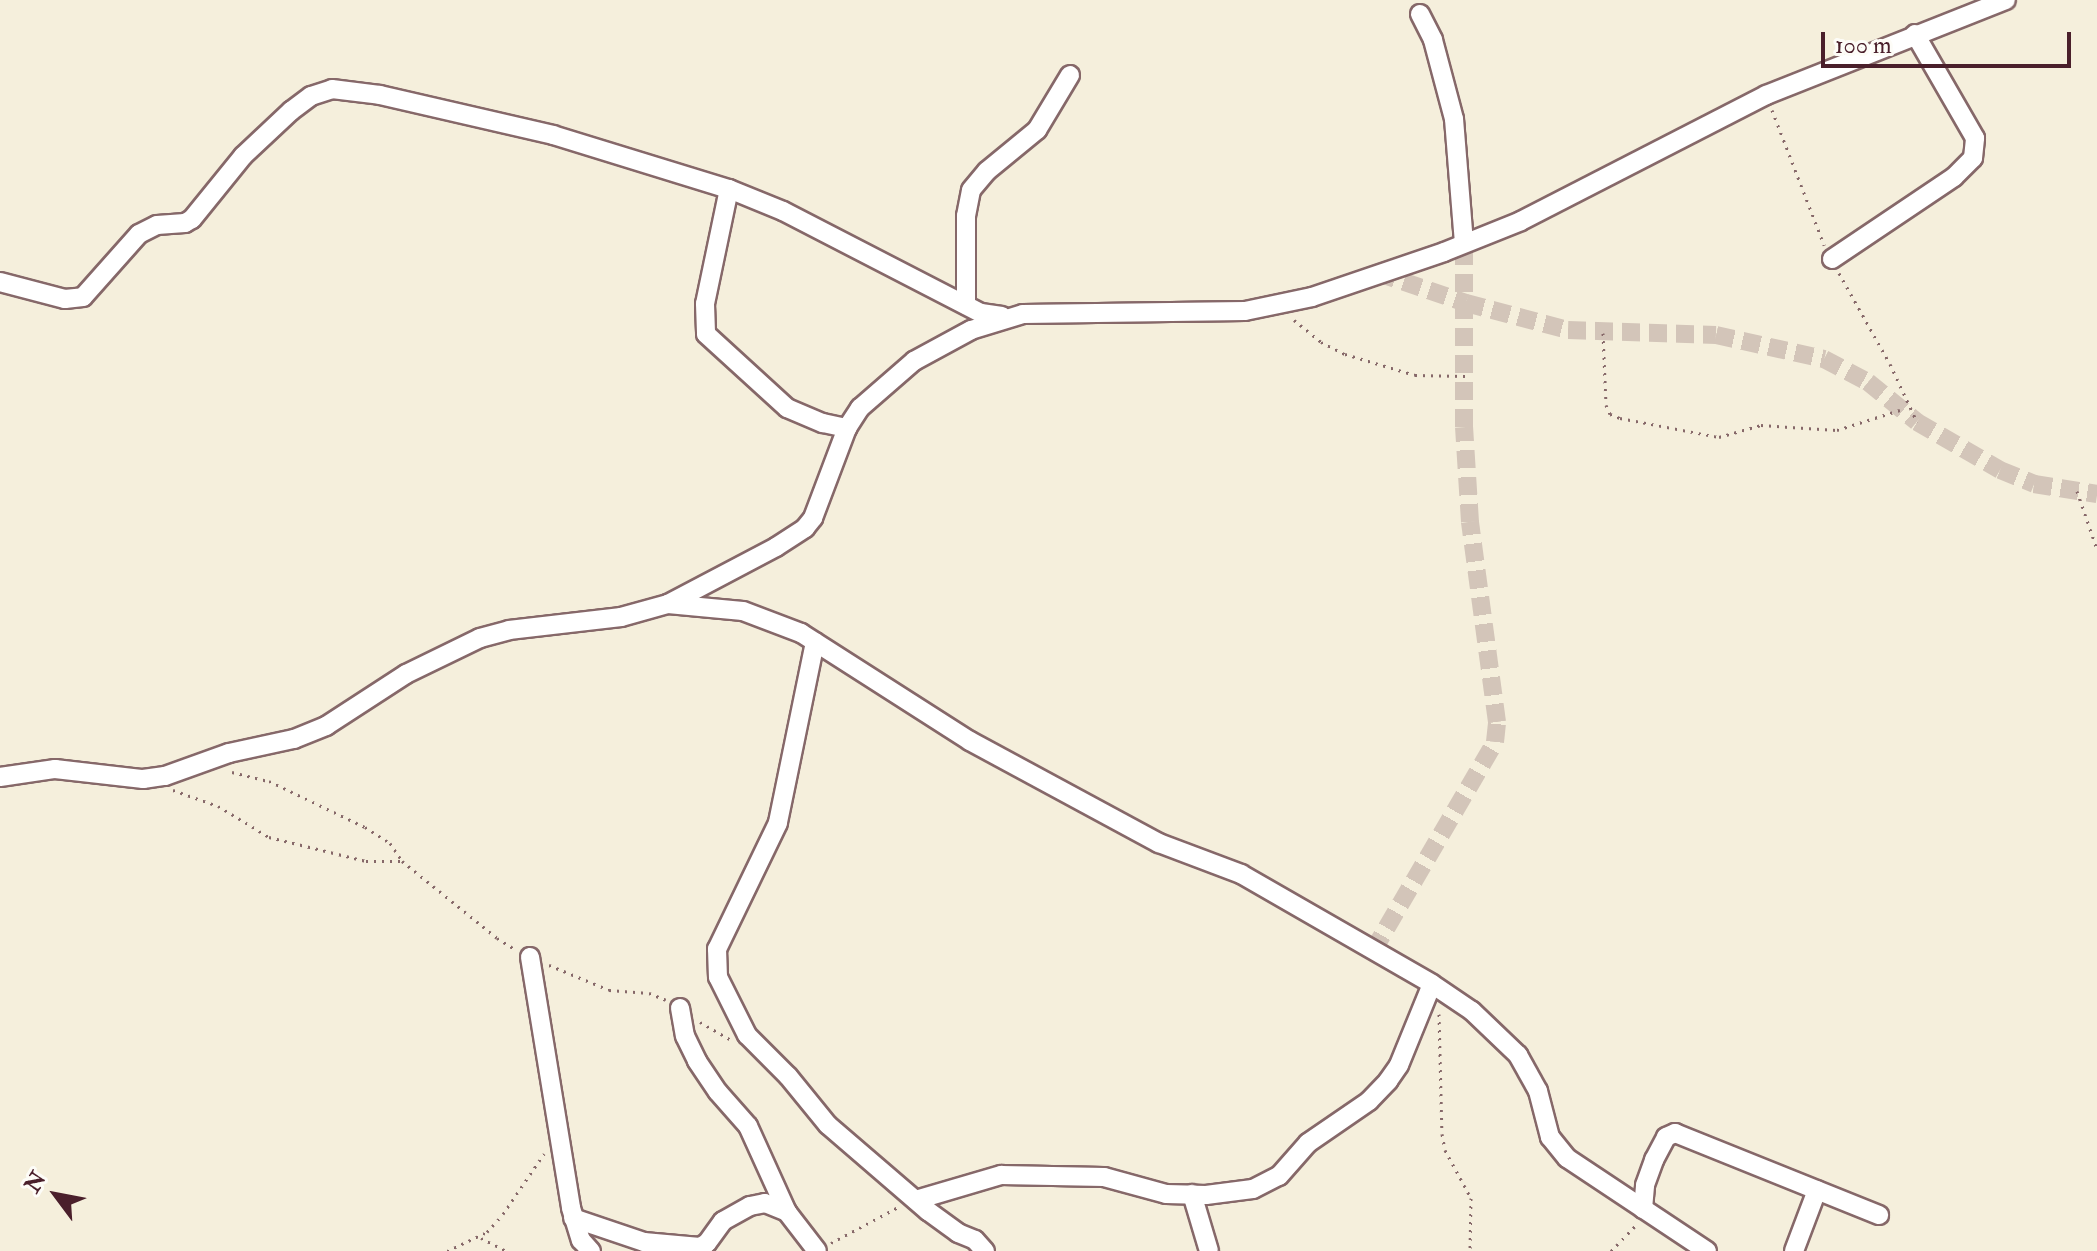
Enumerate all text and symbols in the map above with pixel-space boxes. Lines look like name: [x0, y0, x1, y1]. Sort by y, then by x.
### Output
scale bar: [1825, 16, 2075, 66]
text: 100 m: [1835, 30, 1892, 61]
north arrow: [16, 1155, 96, 1235]
text: N: [19, 1167, 53, 1198]

